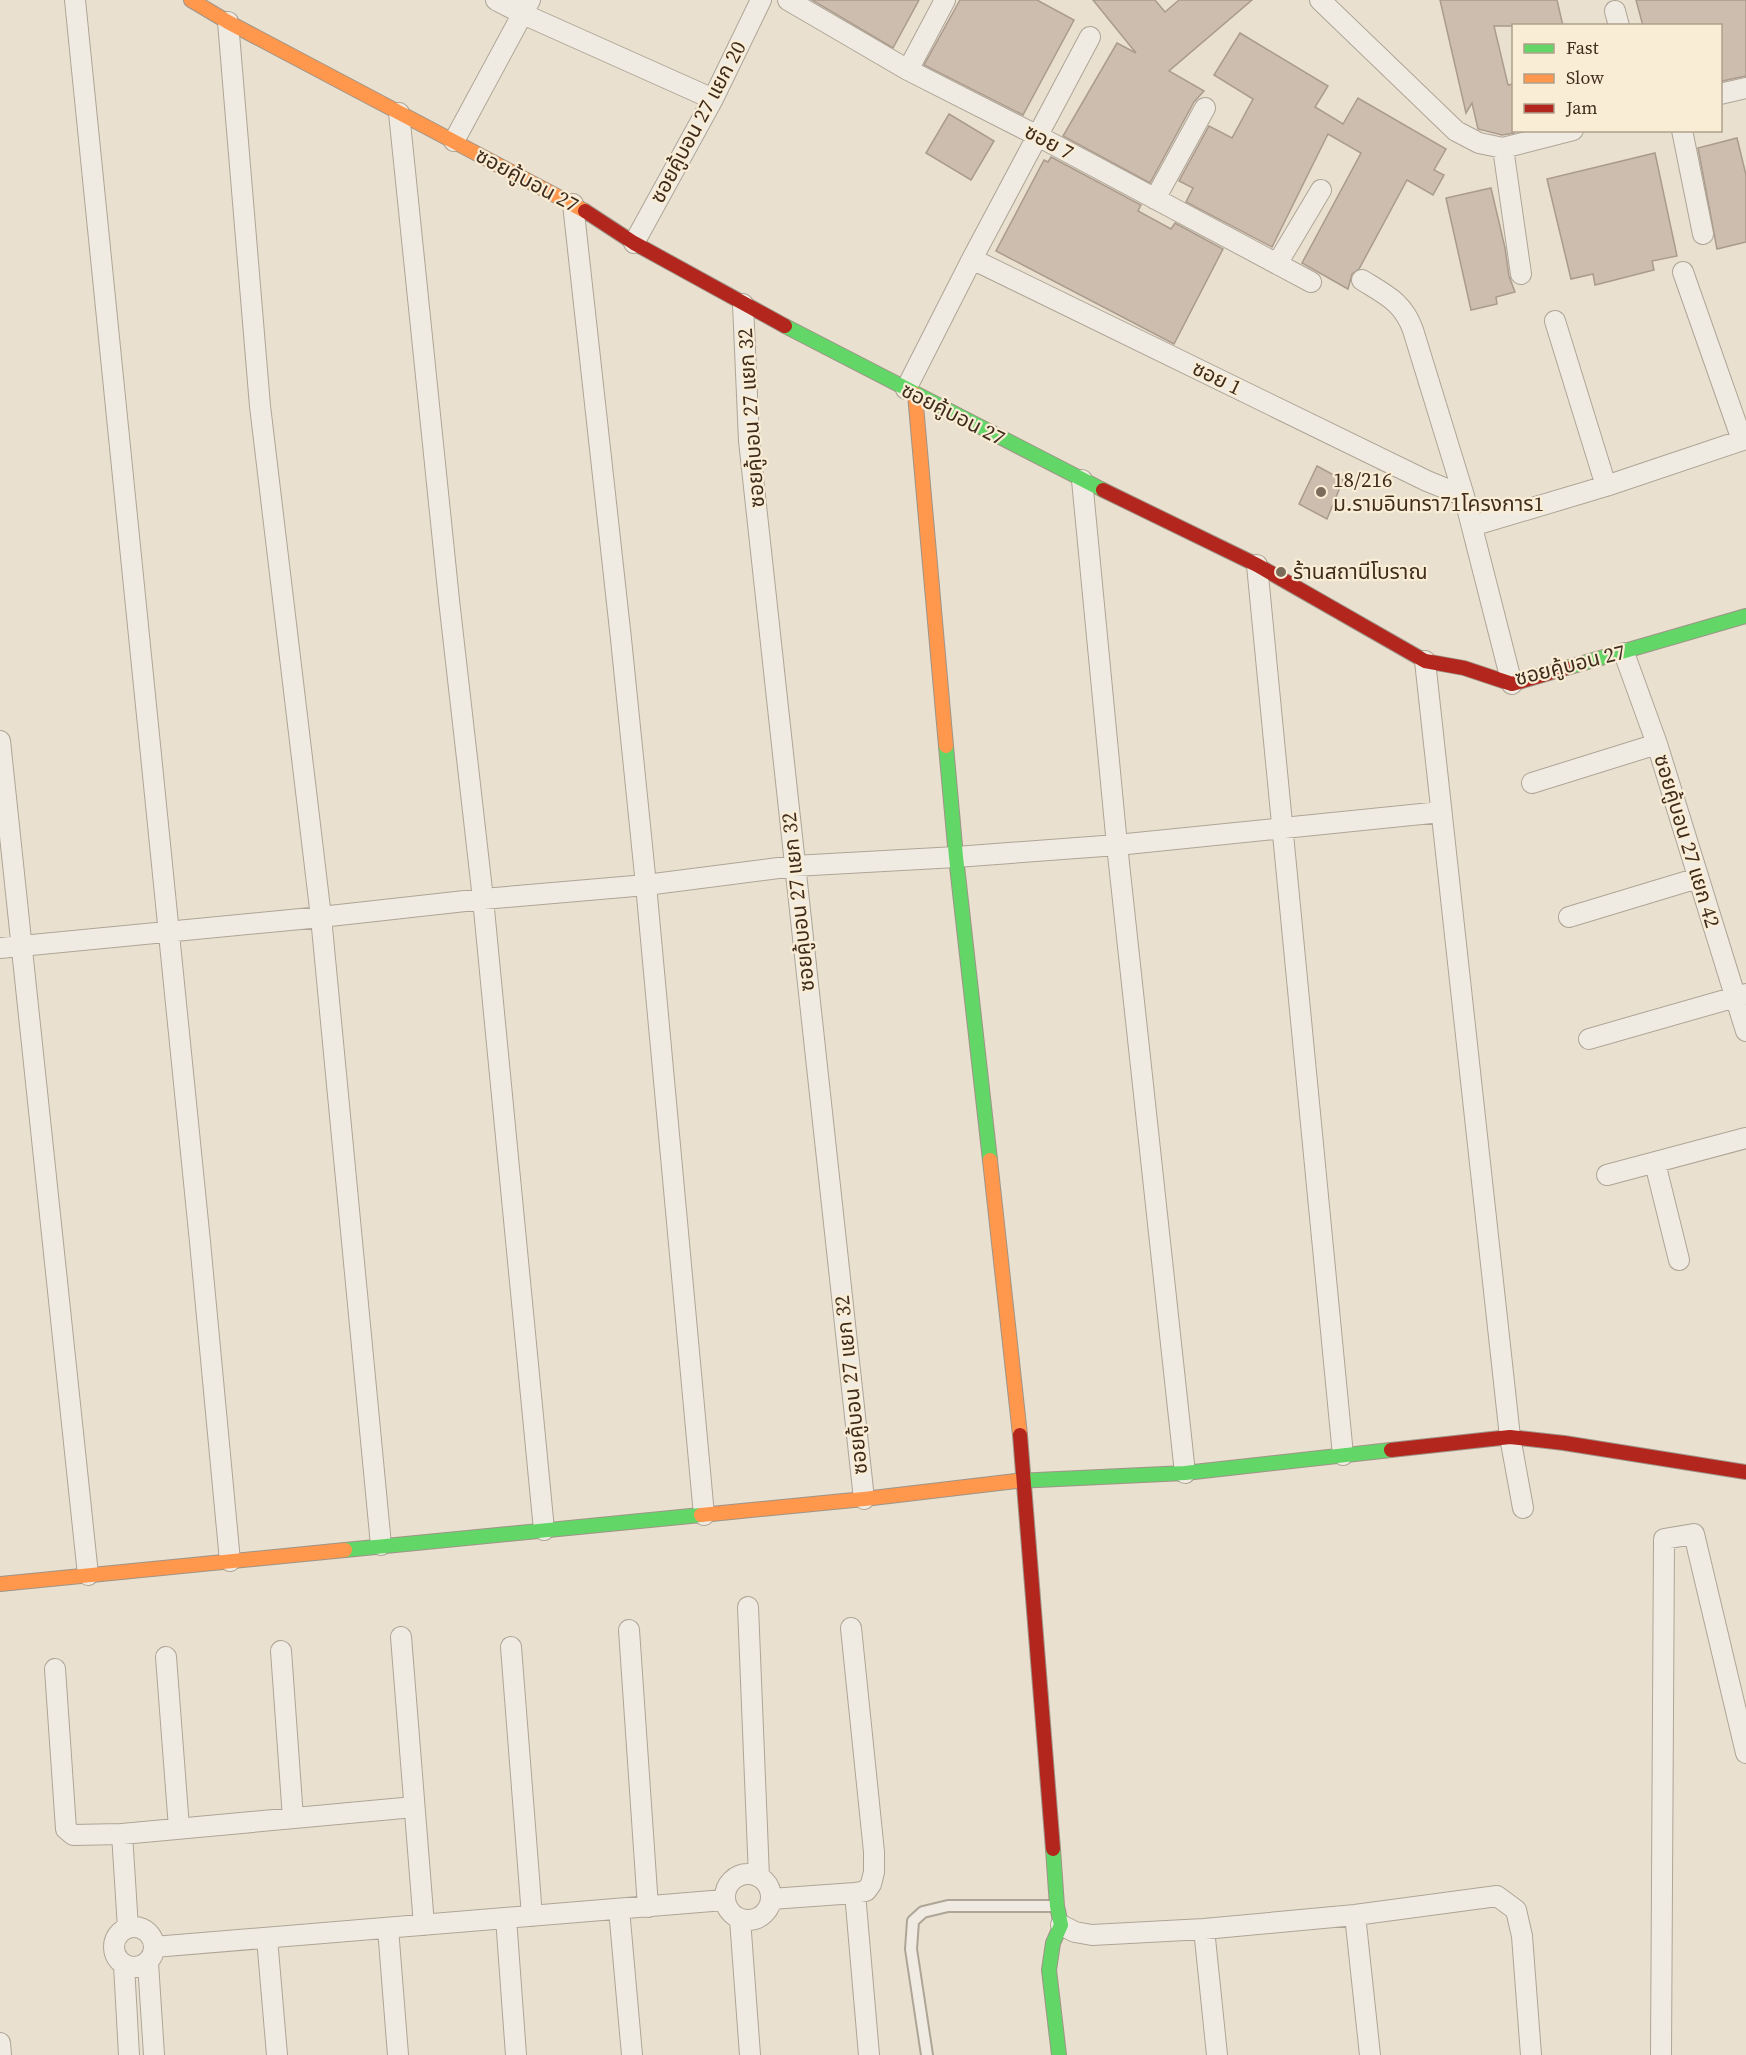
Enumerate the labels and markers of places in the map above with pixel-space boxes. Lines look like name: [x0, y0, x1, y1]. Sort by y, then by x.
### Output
place label: 18/216 ม.รามอินทรา71โครงการ1: [1333, 465, 1544, 518]
marker: 18/216 ม.รามอินทรา71โครงการ1: [1314, 485, 1328, 499]
place label: ร้านสถานีโบราณ: [1293, 557, 1427, 586]
marker: ร้านสถานีโบราณ: [1274, 565, 1288, 579]

